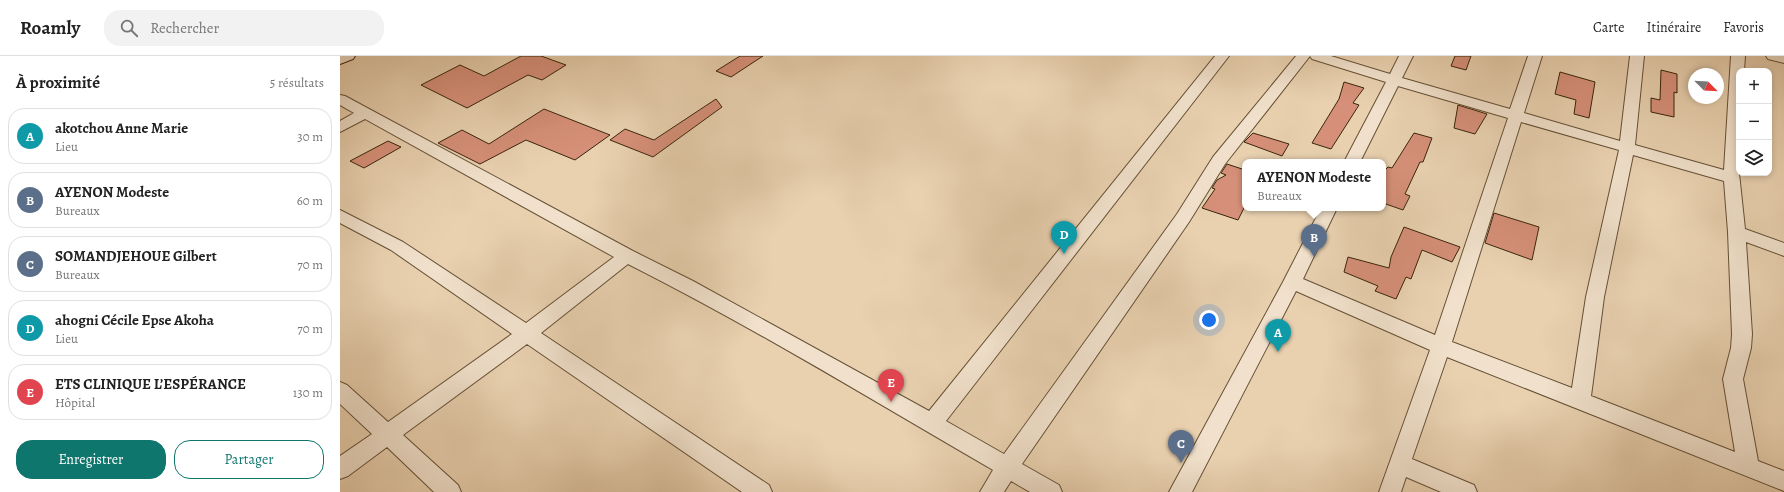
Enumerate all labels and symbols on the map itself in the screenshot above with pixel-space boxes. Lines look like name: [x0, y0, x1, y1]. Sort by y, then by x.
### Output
north arrow: [1688, 68, 1724, 104]
pin: D: [1051, 221, 1077, 254]
pin: B: [1301, 224, 1327, 257]
your location: [1199, 310, 1219, 330]
pin: A: [1265, 319, 1291, 352]
pin: E: [878, 369, 904, 402]
pin: C: [1168, 430, 1194, 463]

